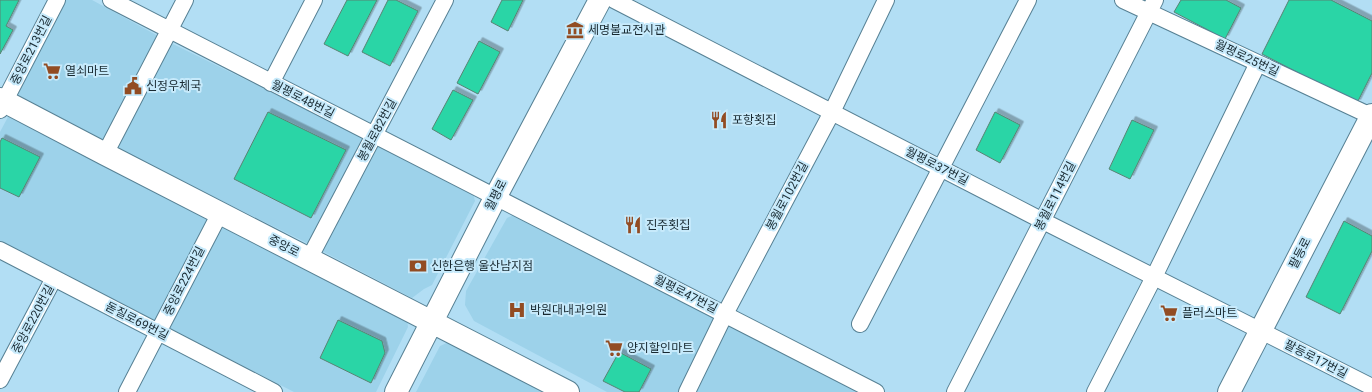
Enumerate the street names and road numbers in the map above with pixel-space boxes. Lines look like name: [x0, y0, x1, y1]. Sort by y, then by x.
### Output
street label: 중앙로213번길: [8, 13, 54, 87]
street label: 월평로25번길: [1213, 37, 1281, 79]
street label: 월평로48번길: [269, 77, 337, 121]
street label: 봉월로82번길: [355, 96, 399, 164]
street label: 월평로37번길: [903, 144, 971, 188]
street label: 봉월로102번길: [763, 159, 811, 233]
street label: 봉월로114번길: [1032, 159, 1078, 233]
street label: 월평로: [482, 177, 510, 213]
street label: 중앙로: [266, 232, 302, 260]
street label: 팔등로: [1286, 235, 1314, 271]
street label: 중앙로224번길: [161, 244, 207, 318]
street label: 월평로47번길: [652, 272, 720, 316]
street label: 중앙로220번길: [9, 282, 57, 356]
street label: 돋질로69번길: [103, 299, 171, 343]
street label: 팔등로17번길: [1282, 337, 1350, 381]

